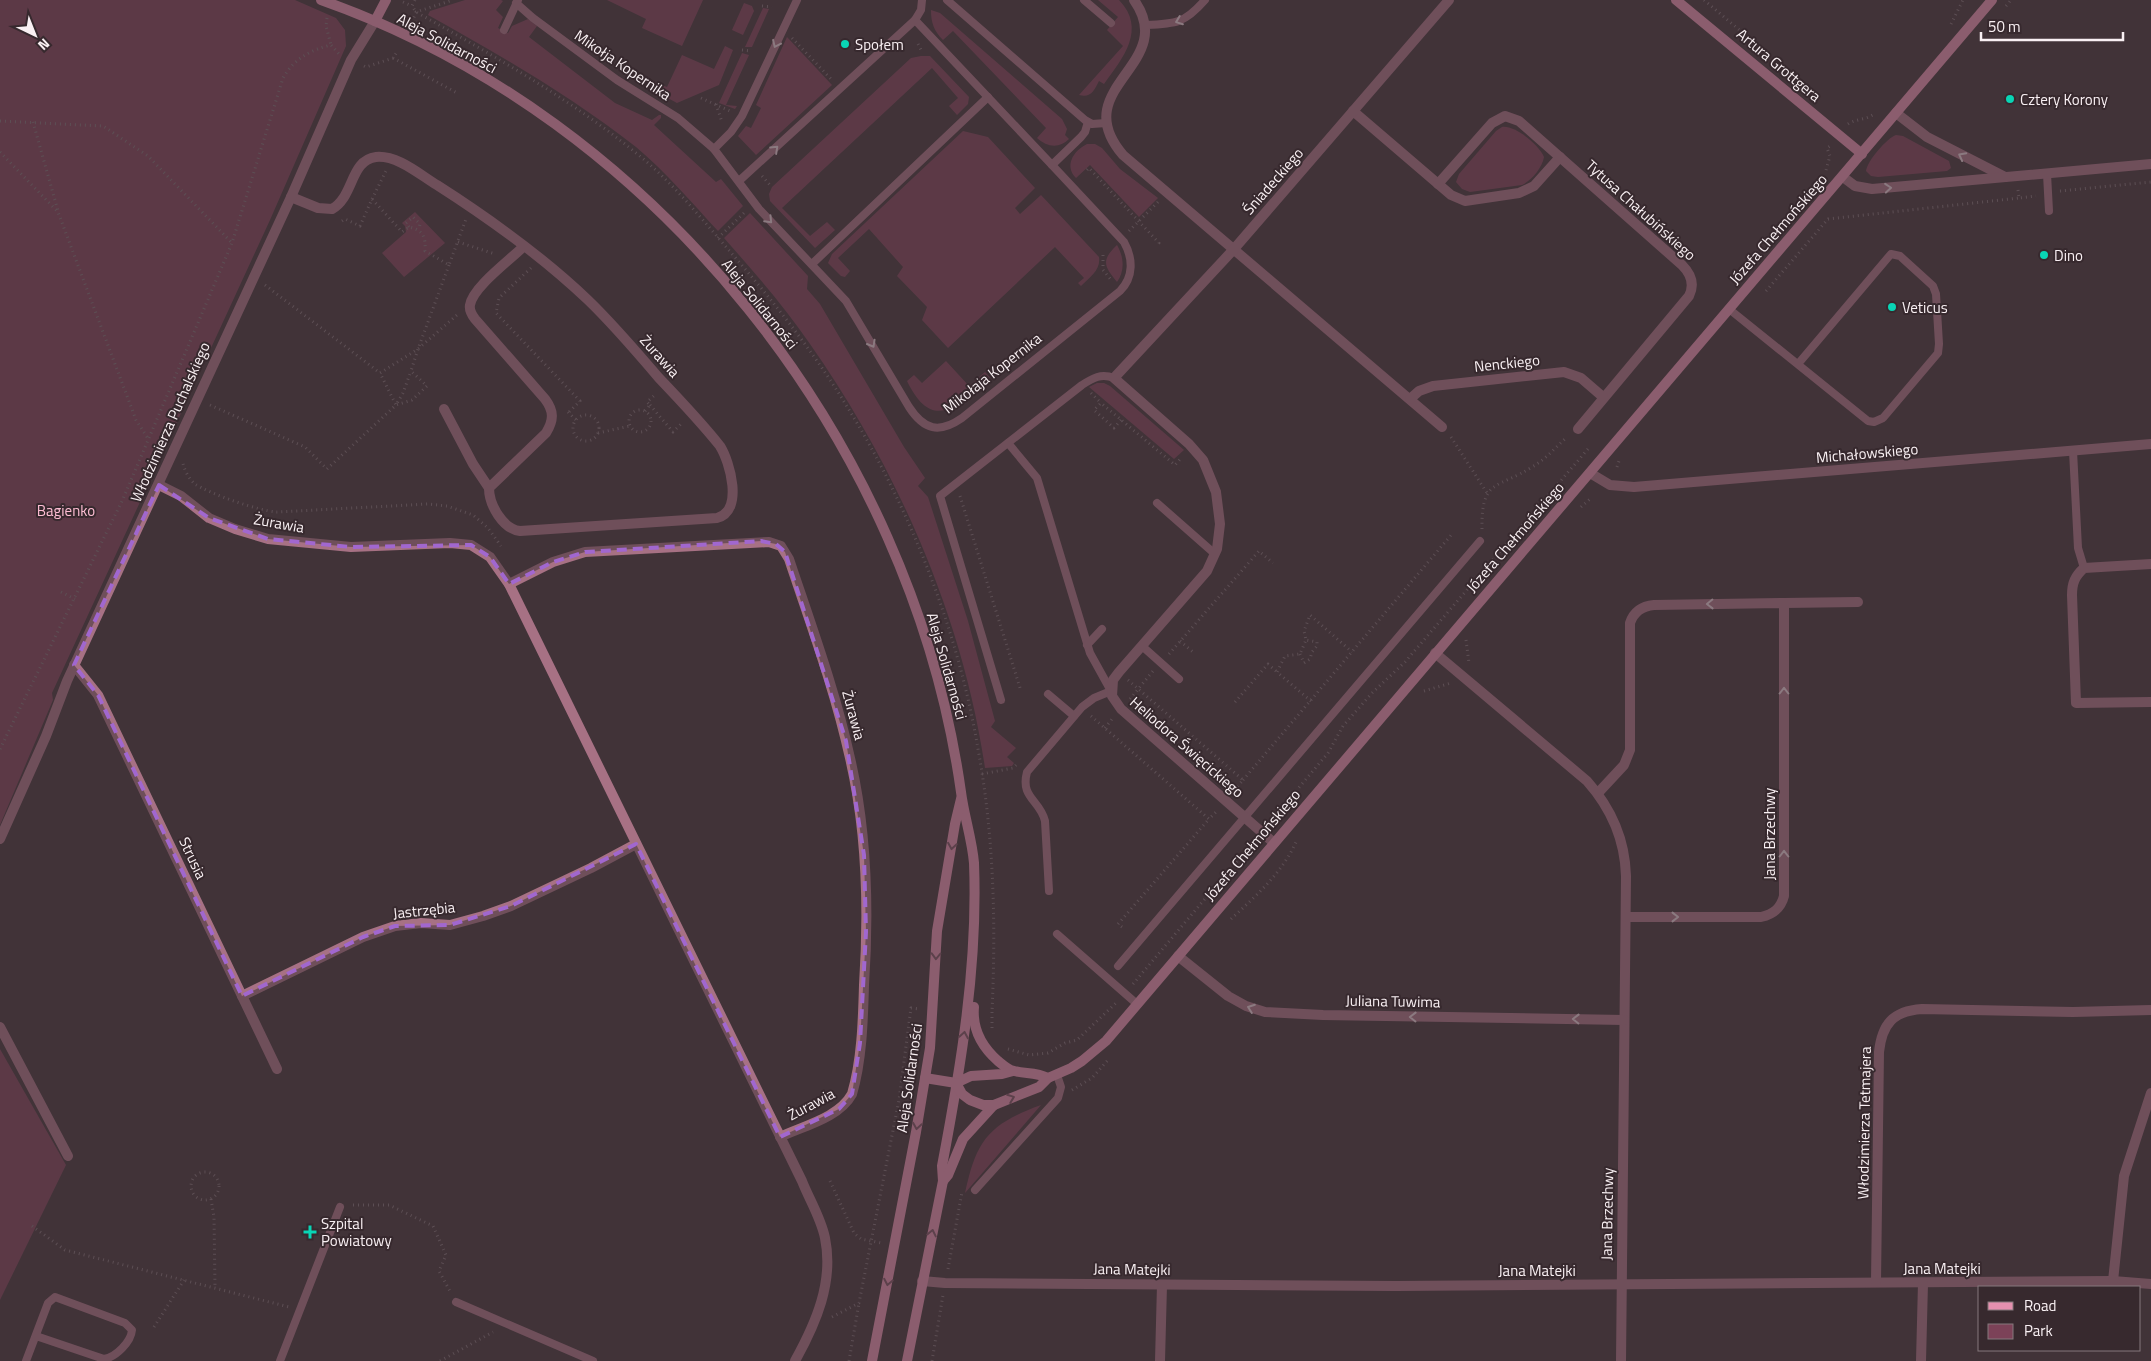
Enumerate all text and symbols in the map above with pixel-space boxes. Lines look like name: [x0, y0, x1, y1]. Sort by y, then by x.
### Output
street label: Aleja Solidarności: [393, 7, 501, 79]
north arrow: [10, 10, 60, 60]
scale bar: [1981, 10, 2124, 42]
one-way arrow: [1175, 15, 1184, 25]
text: 50 m: [1988, 15, 2021, 38]
street label: Artura Grottgera: [1732, 23, 1827, 108]
street label: Mikołja Kopernika: [570, 24, 676, 106]
place label: Społem: [855, 33, 904, 56]
text: N: [33, 34, 55, 56]
marker: Społem: [839, 38, 851, 50]
one-way arrow: [772, 39, 782, 48]
place label: Cztery Korony: [2020, 88, 2108, 111]
marker: Cztery Korony: [2004, 93, 2016, 105]
street label: Śniadeckiego: [1237, 142, 1309, 220]
one-way arrow: [770, 146, 779, 155]
one-way arrow: [1959, 152, 1968, 162]
street label: Tytusa Chałubińskiego: [1581, 154, 1701, 266]
street label: Józefa Chełmońskiego: [1723, 169, 1833, 289]
one-way arrow: [1884, 183, 1892, 194]
one-way arrow: [763, 214, 772, 223]
place label: Dino: [2054, 244, 2083, 267]
marker: Dino: [2038, 249, 2050, 261]
street label: Aleja Solidarności: [716, 254, 804, 354]
place label: Veticus: [1902, 296, 1948, 319]
marker: Veticus: [1886, 301, 1898, 313]
street label: Mikołaja Kopernika: [938, 327, 1047, 419]
street label: Żurawia: [634, 329, 686, 383]
street label: Włodzimierza Puchalskiego: [124, 338, 216, 506]
one-way arrow: [865, 339, 875, 348]
street label: Nenckiego: [1473, 348, 1541, 378]
street label: Michałowskiego: [1815, 437, 1919, 469]
street label: Józefa Chełmońskiego: [1460, 477, 1570, 597]
park label: Bagienko: [37, 499, 95, 522]
street label: Żurawia: [252, 507, 306, 539]
one-way arrow: [1705, 599, 1713, 609]
street label: Aleja Solidarności: [921, 610, 973, 722]
street label: Żurawia: [836, 687, 872, 743]
one-way arrow: [1779, 687, 1789, 694]
street label: Heliodora Święcickiego: [1125, 691, 1249, 803]
street label: Józefa Chełmońskiego: [1198, 784, 1306, 906]
street label: Jana Brzechwy: [1758, 788, 1781, 880]
street label: Strusia: [173, 833, 213, 883]
one-way arrow: [947, 841, 957, 850]
one-way arrow: [1779, 849, 1789, 857]
street label: Jastrzębia: [392, 895, 457, 925]
one-way arrow: [1671, 912, 1679, 922]
one-way arrow: [931, 953, 942, 961]
street label: Juliana Tuwima: [1345, 989, 1441, 1013]
one-way arrow: [1248, 1004, 1256, 1014]
one-way arrow: [1409, 1012, 1416, 1022]
one-way arrow: [1571, 1014, 1579, 1025]
street label: Aleja Solidarności: [890, 1022, 928, 1134]
one-way arrow: [958, 1030, 968, 1039]
street label: Włodzimierza Tetmajera: [1851, 1046, 1877, 1200]
street label: Żurawia: [783, 1082, 839, 1126]
one-way arrow: [1006, 1094, 1015, 1105]
one-way arrow: [913, 1122, 923, 1130]
street label: Jana Brzechwy: [1595, 1167, 1619, 1261]
place label: Szpital Powiatowy: [321, 1212, 392, 1252]
marker: Szpital Powiatowy: [303, 1225, 317, 1239]
one-way arrow: [926, 1229, 936, 1238]
street label: Jana Matejki: [1093, 1257, 1171, 1281]
street label: Jana Matejki: [1903, 1257, 1981, 1280]
street label: Jana Matejki: [1498, 1259, 1576, 1282]
one-way arrow: [883, 1277, 893, 1286]
legend: [1978, 1286, 2141, 1351]
text: Road: [2024, 1294, 2056, 1317]
text: Park: [2024, 1319, 2053, 1342]

